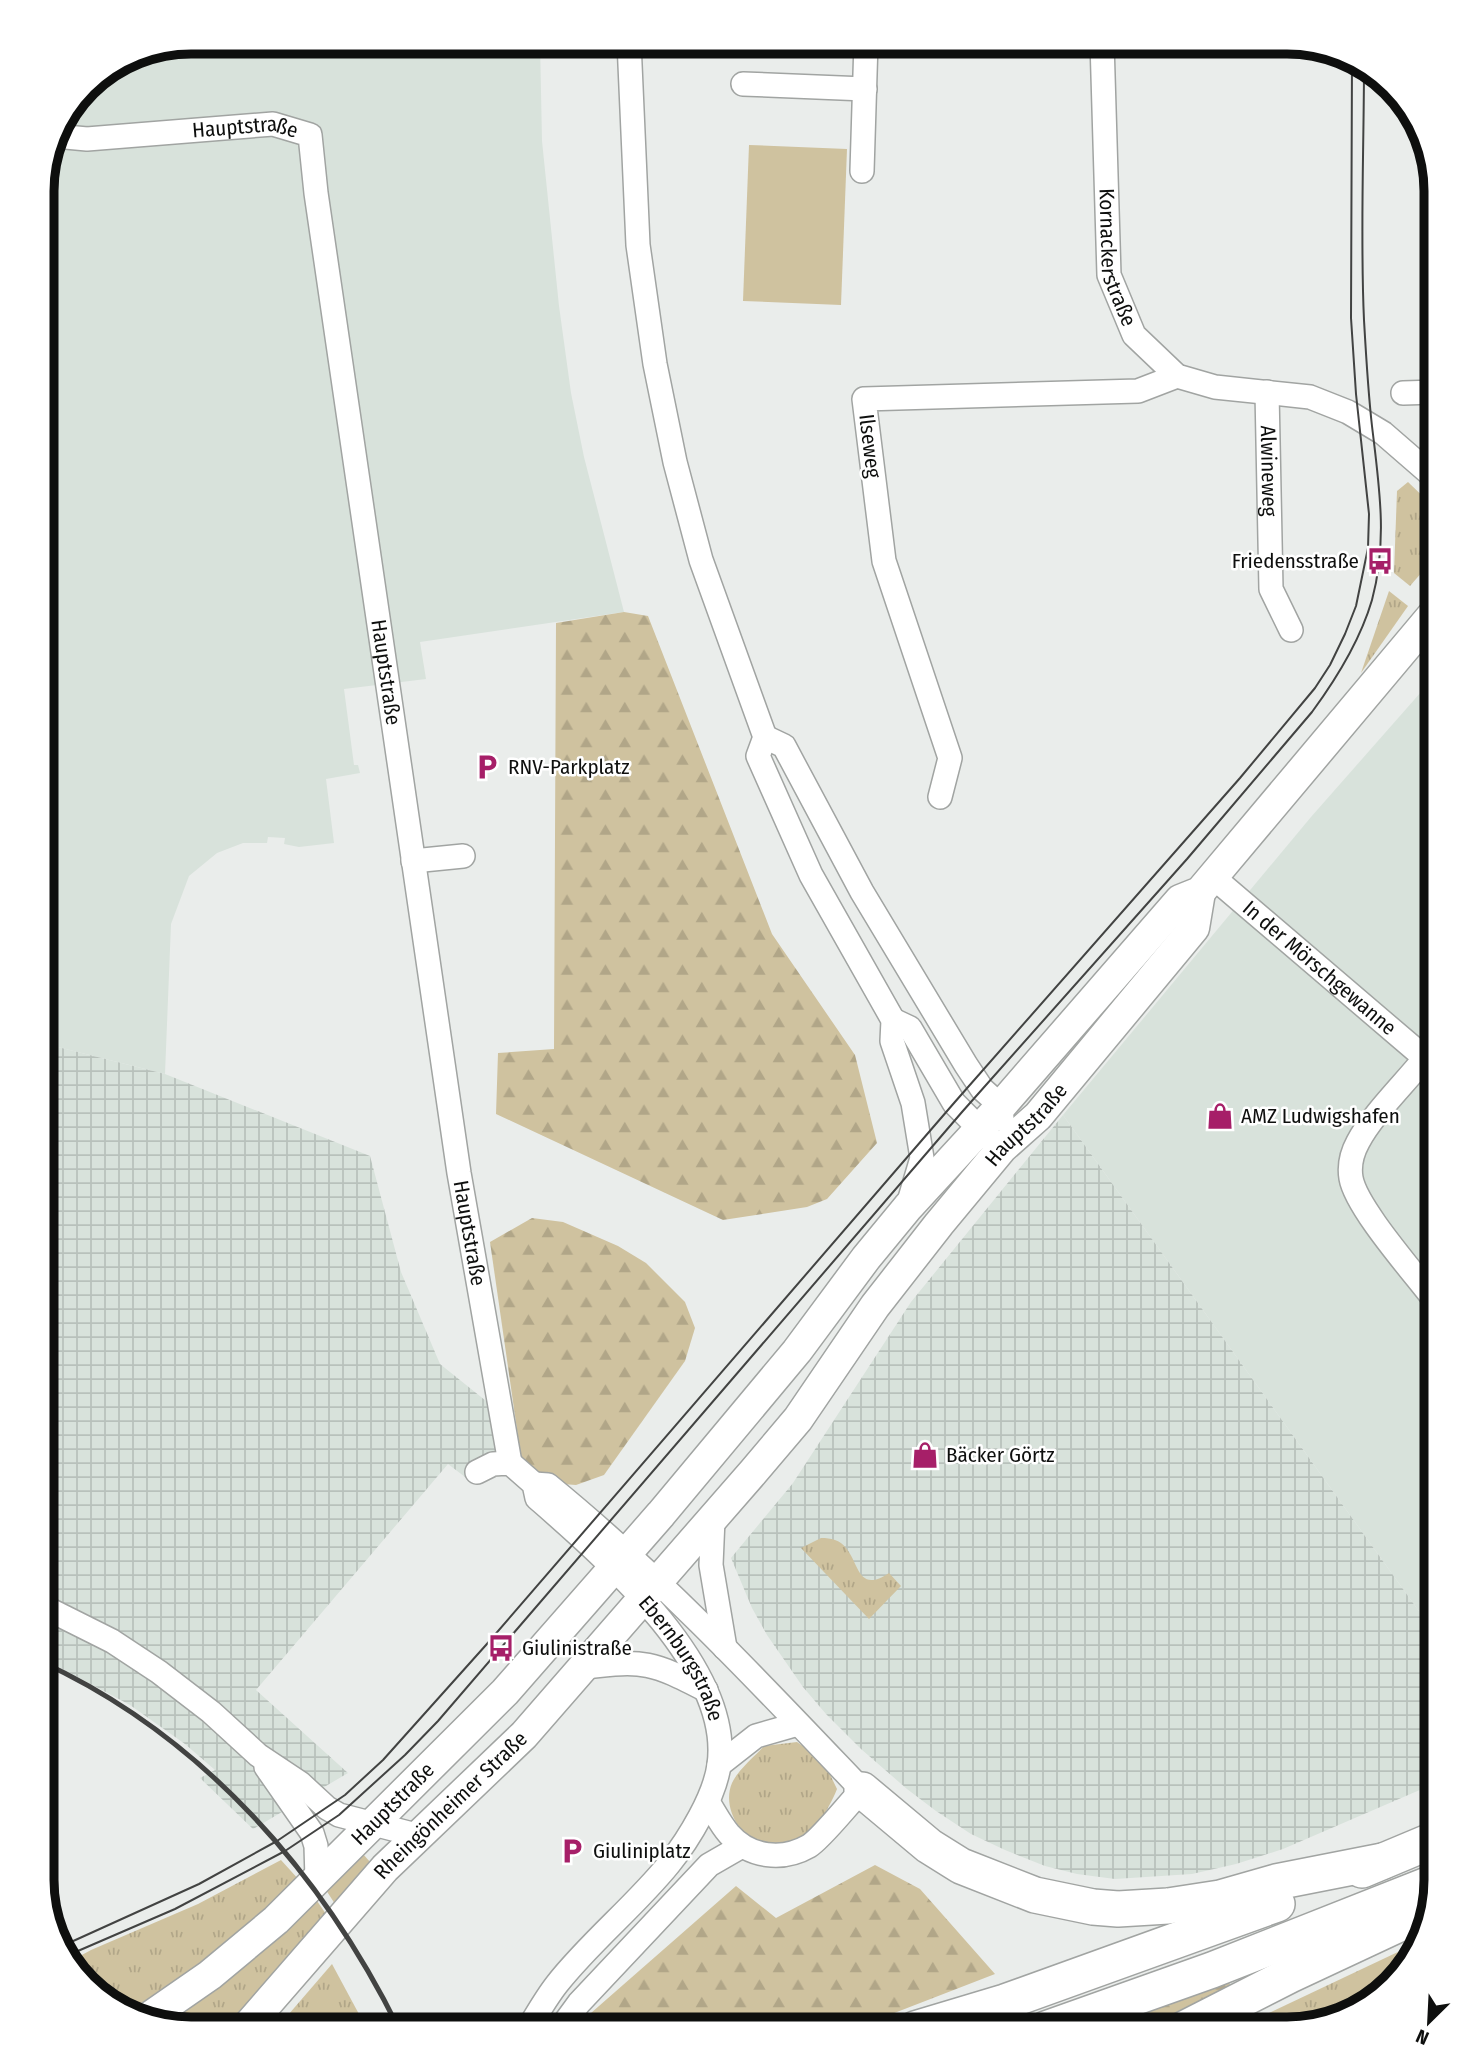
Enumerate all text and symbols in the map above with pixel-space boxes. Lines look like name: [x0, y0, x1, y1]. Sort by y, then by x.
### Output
street label: Hauptstraße: [191, 111, 301, 144]
street label: Kornackerstraße: [1093, 188, 1142, 330]
street label: Ilseweg: [853, 412, 887, 480]
street label: Alwineweg: [1255, 425, 1283, 517]
bus stop icon: Friedensstraße: [1365, 546, 1395, 576]
place label: Friedensstraße: [1232, 548, 1359, 574]
street label: Hauptstraße: [365, 618, 406, 727]
parking icon: RNV-Parkplatz: [472, 752, 502, 782]
place label: RNV-Parkplatz: [508, 754, 629, 780]
street label: In der Mörschgewanne: [1237, 895, 1402, 1041]
street label: Hauptstraße: [979, 1078, 1073, 1171]
shop icon: AMZ Ludwigshafen: [1205, 1101, 1235, 1131]
place label: AMZ Ludwigshafen: [1241, 1103, 1400, 1129]
street label: Hauptstraße: [448, 1178, 492, 1288]
shop icon: Bäcker Görtz: [910, 1440, 940, 1470]
place label: Bäcker Görtz: [946, 1442, 1055, 1468]
street label: Ebernburgstraße: [633, 1590, 729, 1724]
bus stop icon: Giulinistraße: [486, 1633, 516, 1663]
place label: Giulinistraße: [522, 1635, 632, 1661]
street label: Rheingönheimer Straße: [368, 1726, 533, 1885]
street label: Hauptstraße: [346, 1757, 440, 1851]
parking icon: Giuliniplatz: [557, 1836, 587, 1866]
place label: Giuliniplatz: [593, 1838, 691, 1864]
north arrow: [1394, 1987, 1464, 2057]
text: N: [1412, 2024, 1432, 2050]

